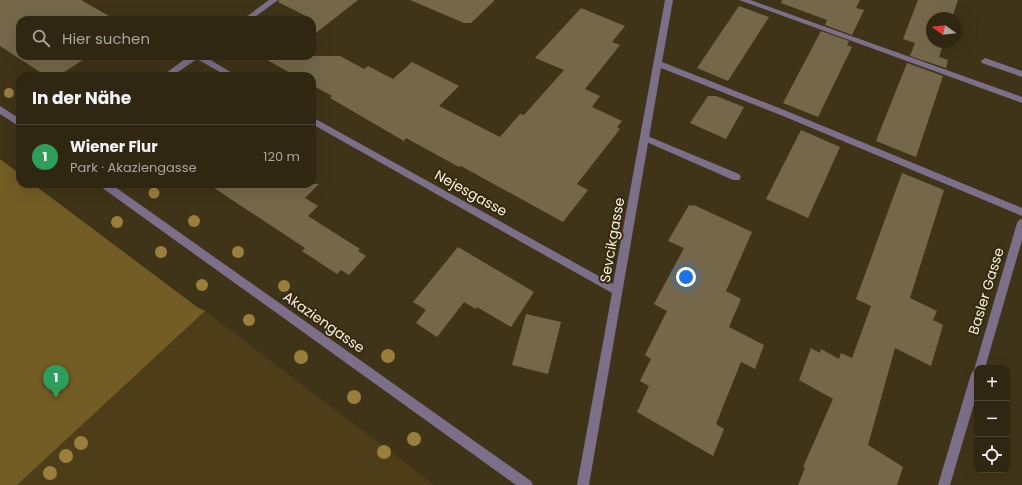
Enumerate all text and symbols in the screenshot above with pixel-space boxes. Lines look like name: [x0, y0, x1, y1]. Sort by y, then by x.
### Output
north arrow: [926, 12, 962, 48]
search box: [16, 16, 316, 60]
icon: search: [30, 27, 52, 49]
text: Hier suchen: [62, 28, 150, 49]
text: In der Nähe: [32, 86, 131, 110]
text: Wiener Flur: [70, 136, 158, 157]
text: 1: [43, 147, 47, 166]
text: 120 m: [263, 147, 300, 166]
text: Park · Akaziengasse: [70, 158, 197, 177]
street label: Nejesgasse: [431, 165, 511, 221]
street label: Sevcikgasse: [595, 196, 629, 284]
street label: Basler Gasse: [963, 245, 1009, 337]
your location: [676, 267, 696, 287]
street label: Akaziengasse: [279, 286, 369, 358]
pin: 1: [43, 365, 69, 398]
map controls: [974, 365, 1010, 473]
button: +: [974, 365, 1010, 401]
button: −: [974, 401, 1010, 437]
button: locate: [974, 437, 1010, 473]

